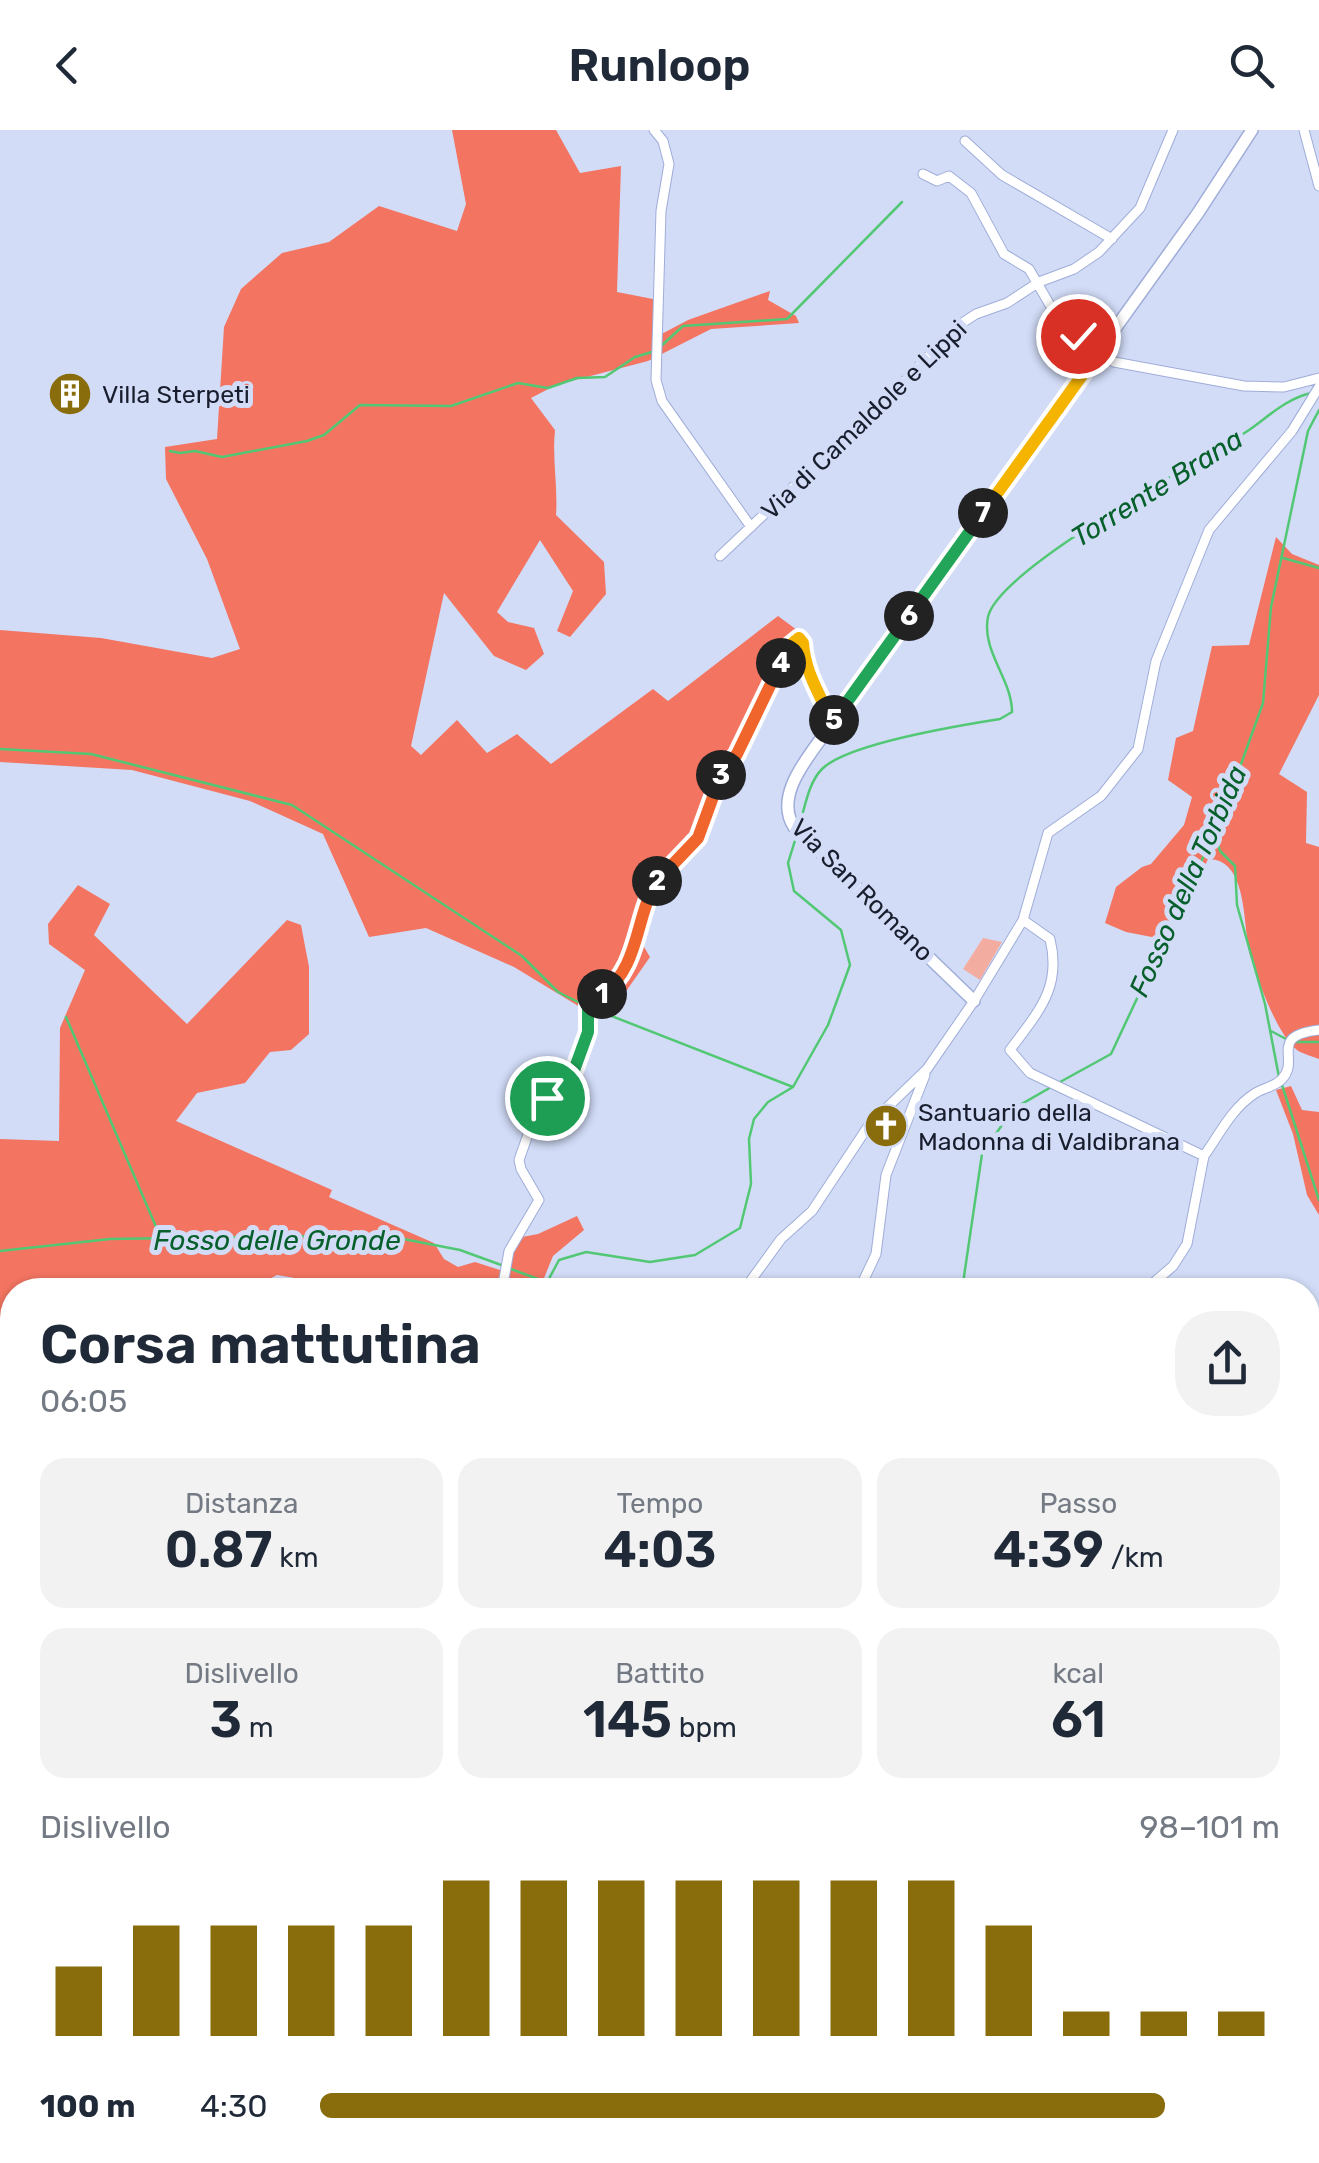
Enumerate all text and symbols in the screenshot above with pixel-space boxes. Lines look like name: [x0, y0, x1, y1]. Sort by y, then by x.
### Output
icon: back: [40, 38, 95, 93]
icon: search: [1224, 38, 1279, 93]
text: Runloop: [568, 39, 751, 92]
pin: [1036, 294, 1121, 379]
icon: check: [1051, 309, 1106, 364]
street label: Via di Camaldole e Lippi: [756, 315, 972, 525]
building icon: Villa Sterpeti: [47, 371, 93, 417]
place label: Villa Sterpeti: [102, 380, 250, 409]
water label: Torrente Brana: [1065, 422, 1249, 554]
pin: 7: [958, 488, 1008, 538]
text: 7: [975, 496, 991, 529]
pin: 6: [884, 591, 934, 641]
text: 6: [900, 599, 918, 632]
pin: 4: [756, 638, 806, 688]
text: 4: [771, 646, 791, 679]
pin: 5: [809, 695, 859, 745]
text: 5: [825, 703, 843, 736]
pin: 3: [696, 750, 746, 800]
text: 3: [712, 758, 730, 791]
water label: Fosso della Torbida: [1122, 760, 1254, 1002]
street label: Via San Romano: [785, 813, 939, 967]
pin: 2: [632, 856, 682, 906]
text: 2: [648, 864, 666, 897]
pin: 1: [577, 969, 627, 1019]
text: 1: [595, 977, 609, 1010]
pin: [505, 1056, 590, 1141]
icon: arrive: [520, 1071, 575, 1126]
place label: Santuario della Madonna di Valdibrana: [918, 1098, 1180, 1156]
church icon: Santuario della Madonna di Valdibrana: [863, 1103, 909, 1149]
water label: Fosso delle Gronde: [153, 1224, 401, 1257]
button: share: [1175, 1311, 1280, 1416]
text: Corsa mattutina: [40, 1312, 481, 1377]
text: 06:05: [40, 1382, 127, 1420]
text: Distanza: [185, 1487, 298, 1520]
text: Tempo: [617, 1487, 703, 1520]
text: Passo: [1039, 1487, 1117, 1520]
text: 0.87: [165, 1520, 272, 1580]
text: 4:03: [603, 1520, 717, 1580]
text: 4:39: [993, 1520, 1104, 1580]
text: km: [272, 1541, 319, 1574]
text: /km: [1104, 1541, 1164, 1574]
text: Dislivello: [185, 1657, 299, 1690]
text: Battito: [615, 1657, 705, 1690]
text: kcal: [1053, 1657, 1104, 1690]
text: 3: [210, 1690, 242, 1750]
text: 145: [583, 1690, 672, 1750]
text: 61: [1051, 1690, 1106, 1750]
text: m: [242, 1711, 274, 1744]
text: bpm: [672, 1711, 737, 1744]
text: Dislivello: [40, 1808, 171, 1846]
text: 98–101 m: [1139, 1808, 1280, 1846]
text: 100 m: [40, 2087, 136, 2125]
text: 4:30: [200, 2087, 268, 2125]

